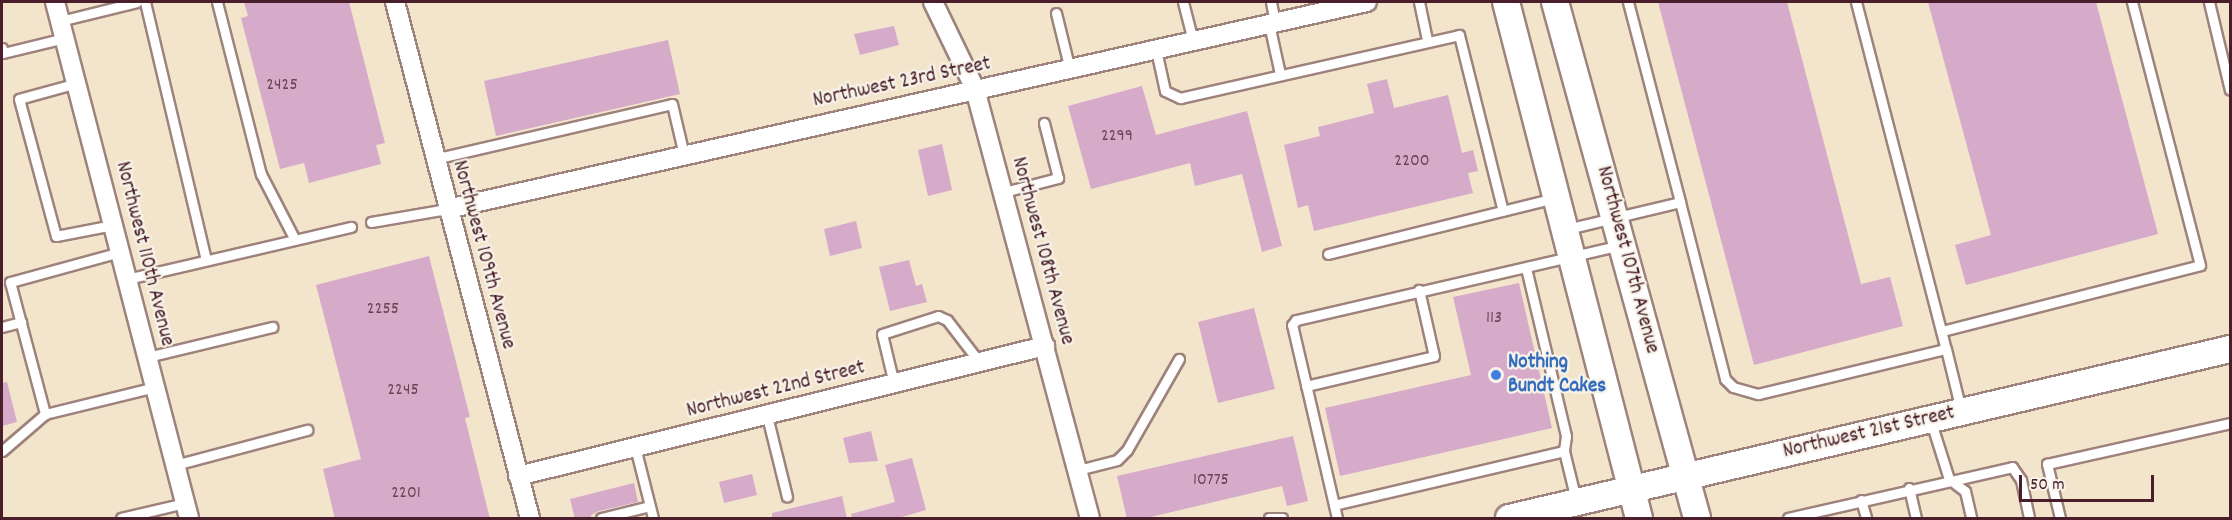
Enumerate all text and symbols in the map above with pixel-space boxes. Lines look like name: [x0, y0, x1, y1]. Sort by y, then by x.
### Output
street label: Northwest 23rd Street: [811, 52, 993, 114]
house number: 2425: [266, 75, 298, 97]
house number: 2299: [1101, 126, 1133, 148]
house number: 2200: [1394, 151, 1430, 173]
street label: Northwest 108th Avenue: [1005, 154, 1079, 348]
street label: Northwest 109th Avenue: [446, 158, 520, 352]
street label: Northwest 110th Avenue: [109, 159, 179, 349]
street label: Northwest 107th Avenue: [1590, 164, 1664, 356]
house number: 2255: [367, 299, 399, 321]
house number: 113: [1486, 308, 1502, 330]
place label: Nothing Bundt Cakes: [1508, 350, 1606, 400]
street label: Northwest 22nd Street: [684, 356, 868, 424]
marker: Nothing Bundt Cakes: [1489, 368, 1503, 382]
house number: 2245: [387, 380, 419, 402]
street label: Northwest 21st Street: [1781, 401, 1957, 465]
scale bar: [2022, 463, 2157, 501]
house number: 10775: [1193, 470, 1229, 492]
text: 50 m: [2030, 473, 2065, 498]
house number: 2201: [391, 483, 421, 505]

